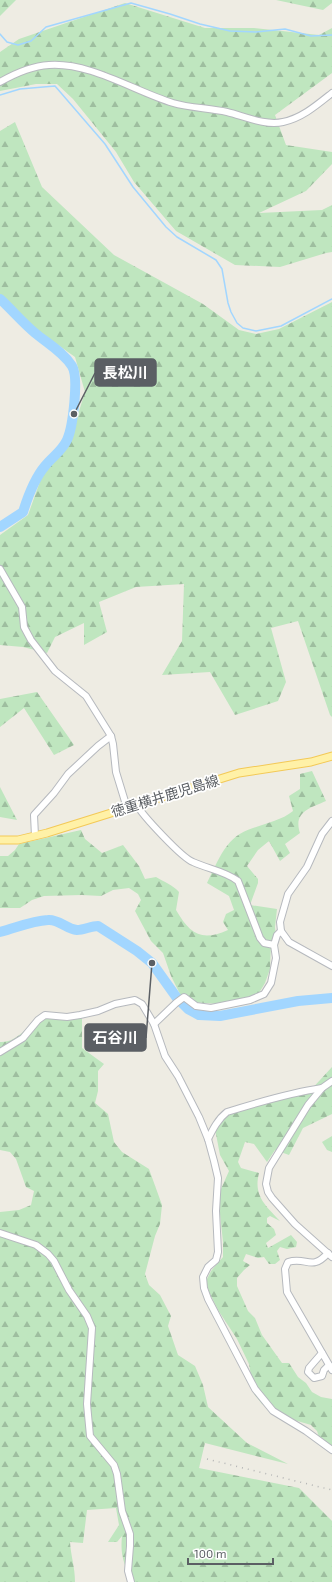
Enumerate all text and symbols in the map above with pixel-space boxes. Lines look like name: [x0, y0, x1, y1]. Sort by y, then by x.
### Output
callout: 長松川: [95, 359, 156, 386]
text: 長松川: [102, 363, 148, 381]
street label: 徳重横井鹿児島線: [109, 771, 221, 820]
callout: 石谷川: [85, 1024, 146, 1051]
text: 石谷川: [92, 1028, 138, 1046]
scale bar: [188, 1540, 273, 1566]
text: 100 m: [194, 1546, 226, 1560]

